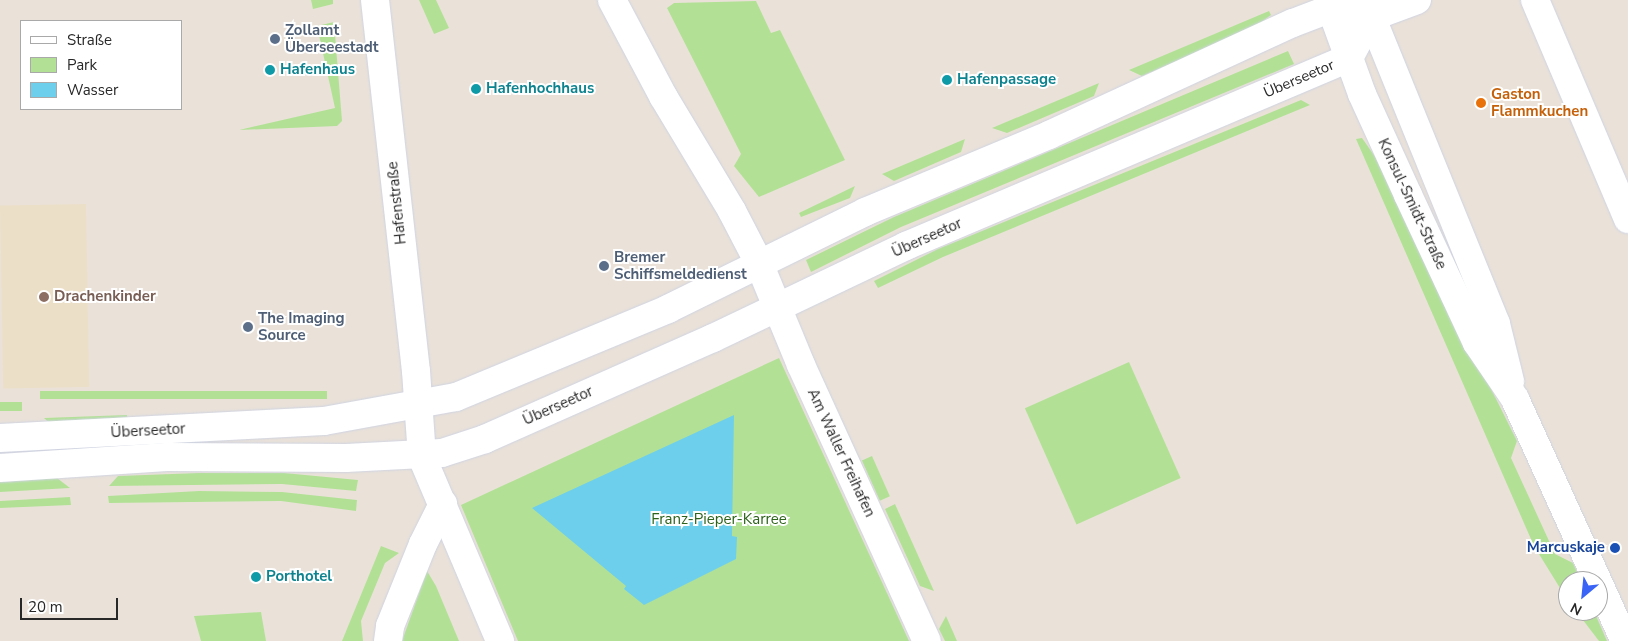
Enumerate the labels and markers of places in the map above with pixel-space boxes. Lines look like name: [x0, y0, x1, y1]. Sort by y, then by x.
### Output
place label: Zollamt Überseestadt: [285, 21, 379, 56]
marker: Zollamt Überseestadt: [269, 33, 281, 45]
place label: Hafenhaus: [280, 61, 355, 79]
marker: Hafenhaus: [264, 64, 276, 76]
place label: Hafenpassage: [957, 71, 1056, 89]
marker: Hafenpassage: [941, 74, 953, 86]
place label: Hafenhochhaus: [486, 80, 594, 98]
marker: Hafenhochhaus: [470, 83, 482, 95]
place label: Gaston Flammkuchen: [1491, 85, 1588, 120]
marker: Gaston Flammkuchen: [1475, 97, 1487, 109]
place label: Bremer Schiffsmeldedienst: [614, 248, 747, 283]
marker: Bremer Schiffsmeldedienst: [598, 260, 610, 272]
place label: Drachenkinder: [54, 288, 156, 306]
marker: Drachenkinder: [38, 291, 50, 303]
place label: The Imaging Source: [258, 309, 345, 344]
marker: The Imaging Source: [242, 321, 254, 333]
place label: Marcuskaje: [1527, 539, 1605, 557]
marker: Marcuskaje: [1609, 542, 1621, 554]
place label: Porthotel: [266, 568, 332, 586]
marker: Porthotel: [250, 571, 262, 583]

